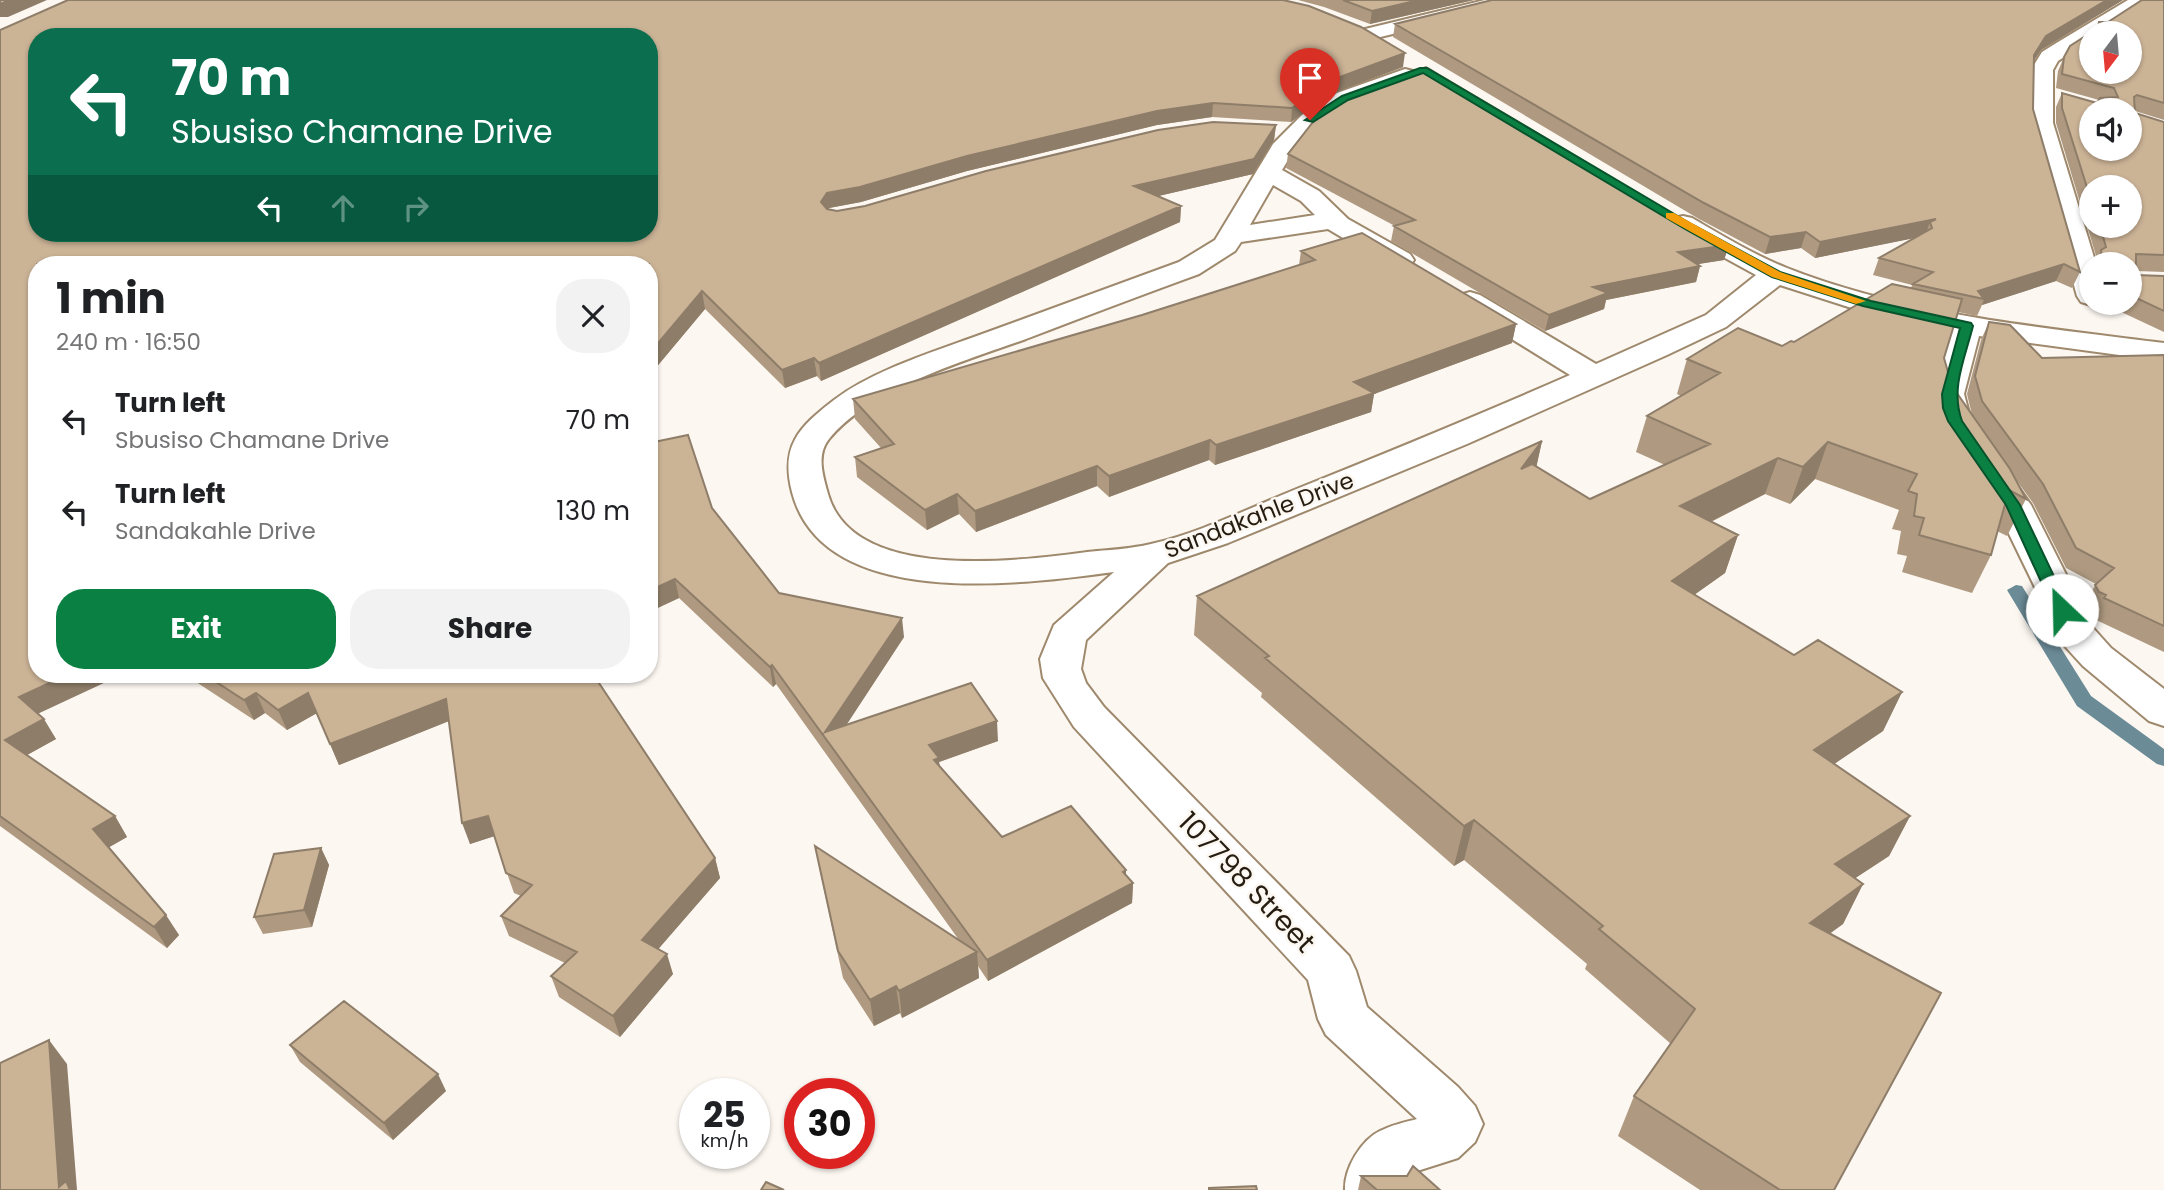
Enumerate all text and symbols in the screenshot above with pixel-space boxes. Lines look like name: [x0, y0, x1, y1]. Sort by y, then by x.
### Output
north arrow: [2079, 21, 2142, 84]
map controls: [2079, 21, 2142, 315]
text: 70 m: [171, 44, 291, 112]
pin: [1280, 48, 1340, 120]
icon: left: [56, 56, 147, 147]
icon: arrive: [1291, 59, 1329, 97]
button: sound: [2079, 98, 2142, 161]
text: Sbusiso Chamane Drive: [171, 109, 553, 154]
button: +: [2079, 175, 2142, 238]
icon: left: [251, 189, 289, 227]
icon: ahead: [324, 189, 362, 227]
icon: right: [397, 189, 435, 227]
button: −: [2079, 252, 2142, 315]
text: 1 min: [56, 269, 166, 328]
button: close: [556, 279, 630, 353]
text: 240 m · 16:50: [56, 326, 201, 358]
text: Turn left: [115, 385, 226, 421]
icon: left: [56, 402, 94, 440]
text: 70 m: [566, 402, 630, 438]
text: Sbusiso Chamane Drive: [115, 424, 389, 456]
street label: Sandakahle Drive: [1160, 464, 1358, 566]
text: Turn left: [115, 476, 226, 512]
icon: left: [56, 493, 94, 531]
text: 130 m: [556, 493, 630, 529]
text: Sandakahle Drive: [115, 515, 316, 547]
position arrow: [2025, 573, 2099, 647]
button: Exit: [56, 589, 336, 669]
button: Share: [350, 589, 630, 669]
street label: 107798 Street: [1169, 803, 1324, 961]
speed limit sign: 30: [784, 1078, 875, 1169]
text: 25: [703, 1090, 746, 1139]
text: km/h: [701, 1128, 748, 1153]

